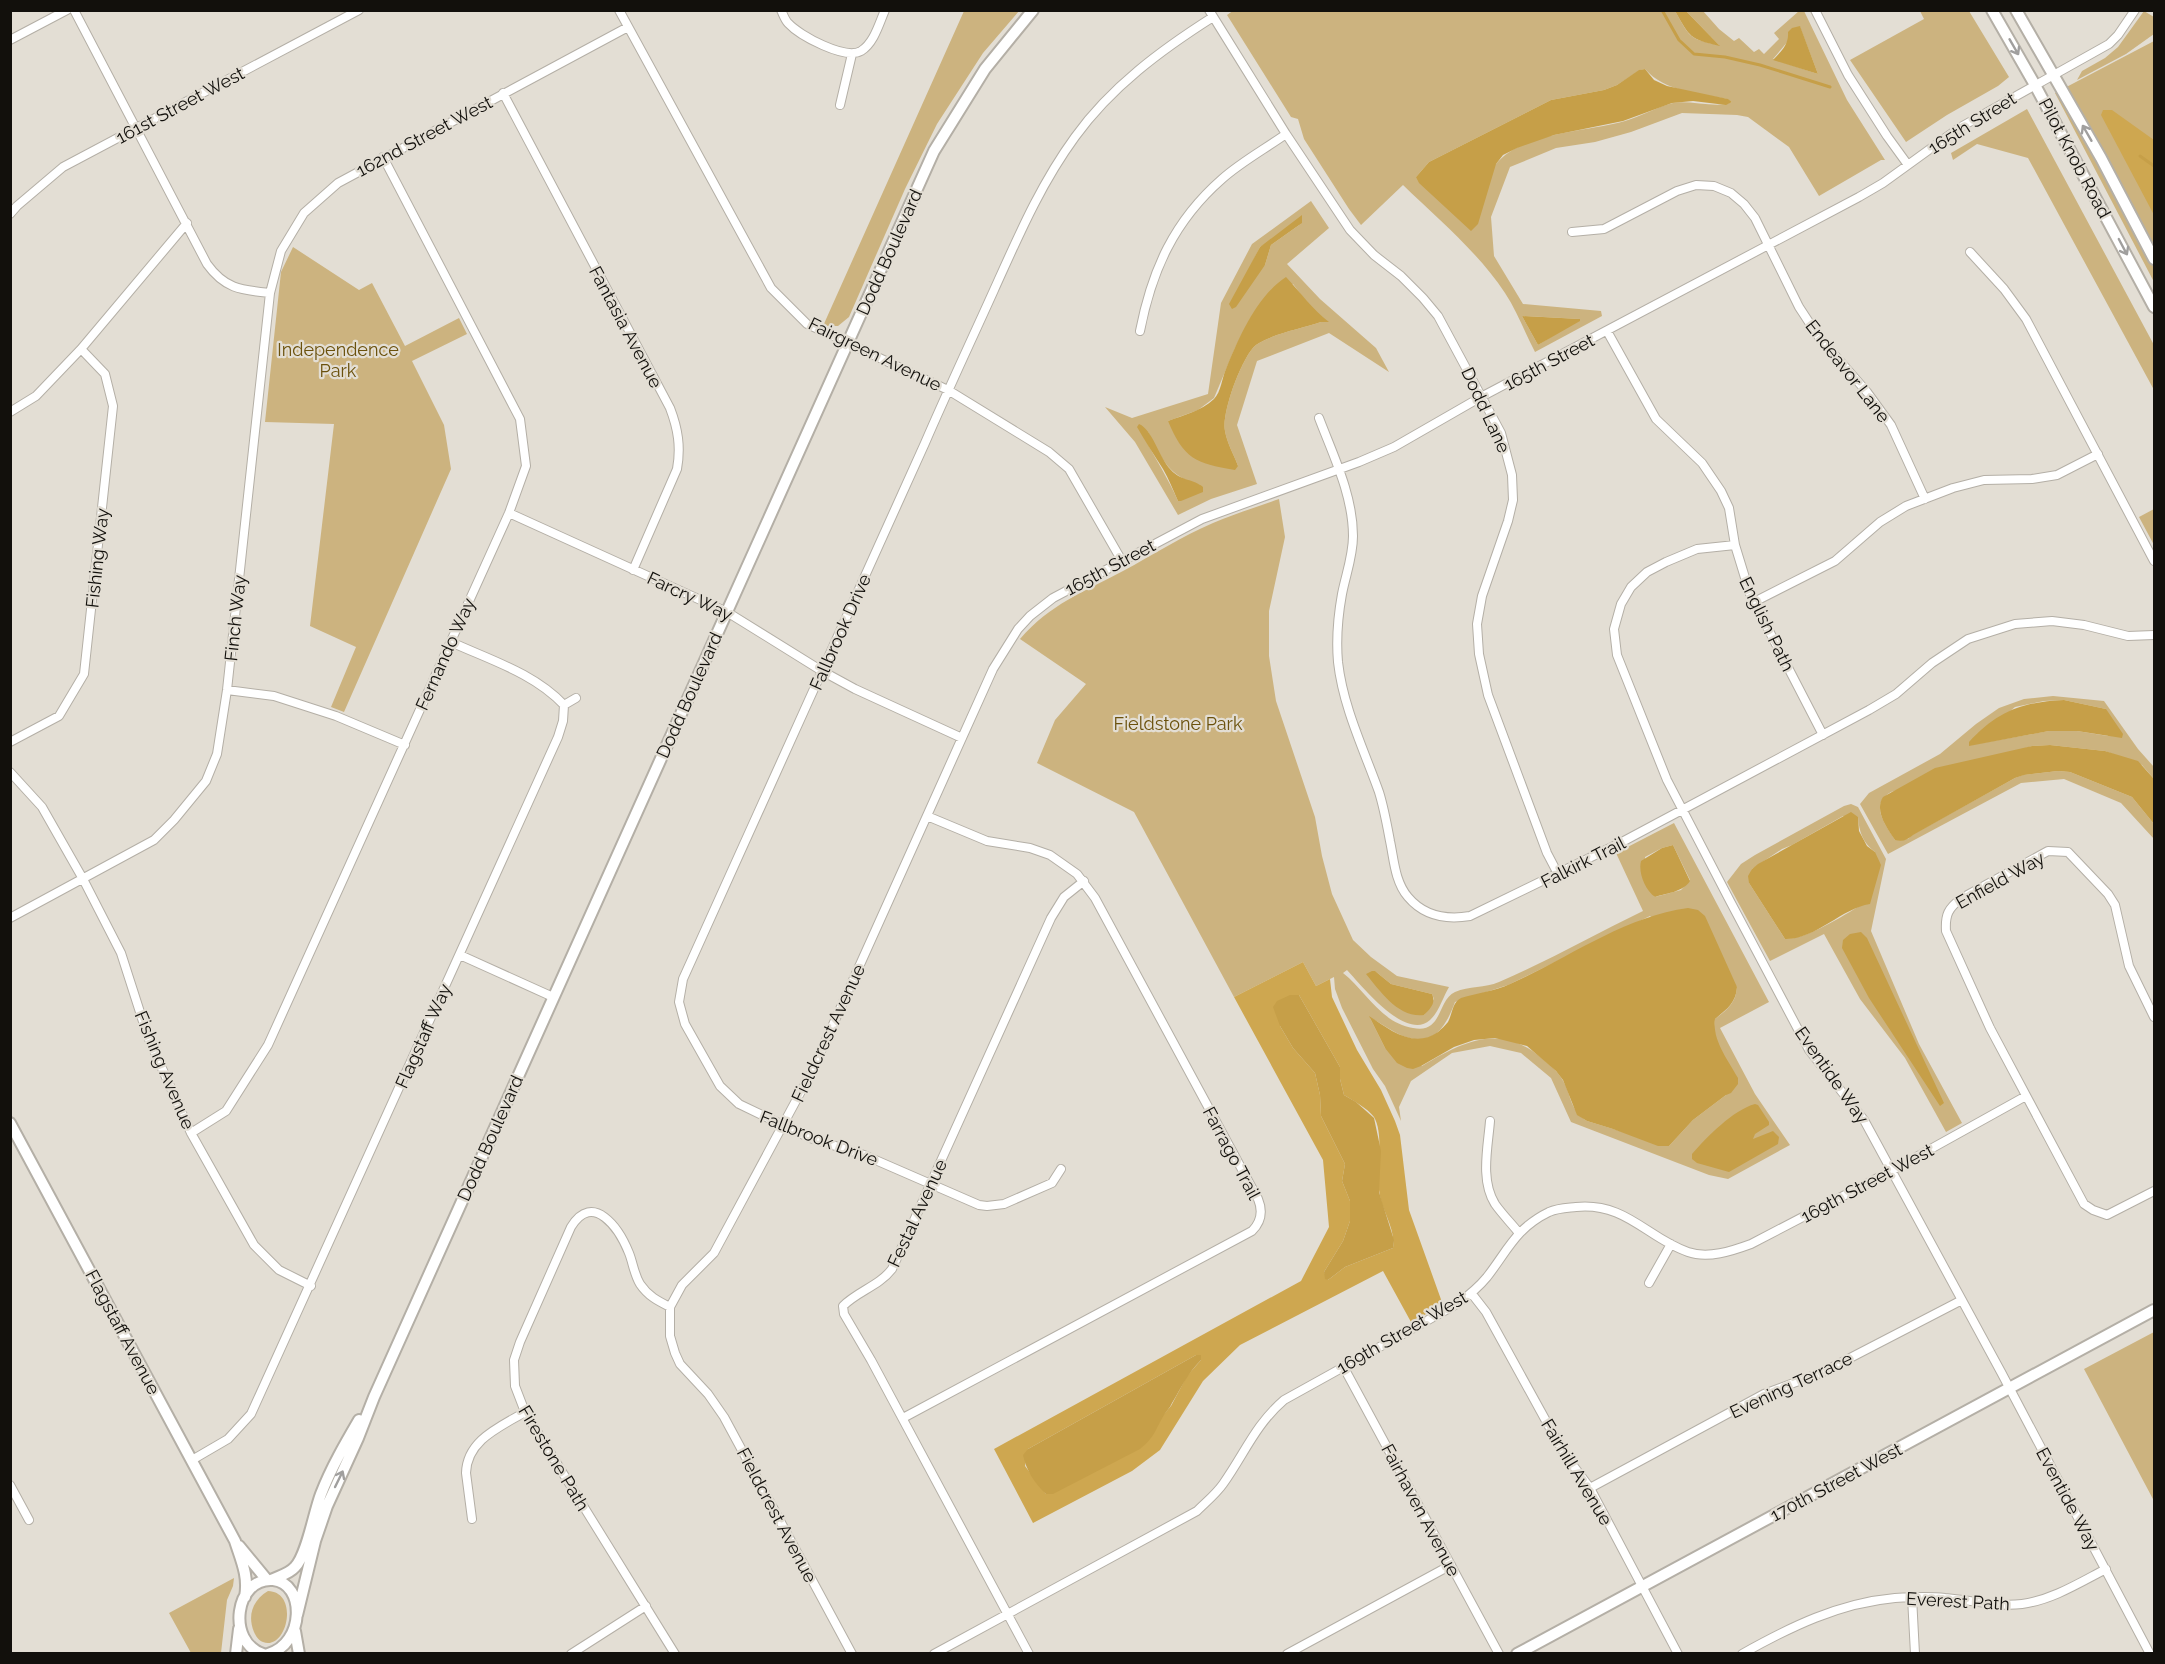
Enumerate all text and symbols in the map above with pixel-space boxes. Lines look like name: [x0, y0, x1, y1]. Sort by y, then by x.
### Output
one-way arrow: [2008, 38, 2020, 55]
street label: 161st Street West: [112, 62, 248, 148]
street label: 165th Street: [1924, 88, 2020, 158]
street label: 162nd Street West: [352, 91, 496, 181]
street label: Pilot Knob Road: [2035, 94, 2115, 222]
one-way arrow: [2080, 125, 2092, 142]
street label: Dodd Boulevard: [852, 186, 926, 318]
one-way arrow: [2117, 238, 2129, 255]
street label: Fantasia Avenue: [585, 262, 667, 392]
street label: Fairgreen Avenue: [805, 313, 945, 395]
street label: Endeavor Lane: [1801, 315, 1895, 427]
street label: 165th Street: [1500, 329, 1598, 395]
park label: Independence Park: [277, 339, 399, 381]
street label: Dodd Lane: [1457, 364, 1515, 456]
street label: Fishing Way: [81, 507, 113, 609]
street label: 165th Street: [1061, 534, 1159, 600]
street label: Farcry Way: [644, 567, 736, 625]
street label: Fallbrook Drive: [805, 570, 875, 693]
street label: English Path: [1735, 573, 1799, 675]
street label: Finch Way: [220, 574, 250, 662]
street label: Fernando Way: [411, 594, 479, 713]
street label: Dodd Boulevard: [652, 629, 726, 761]
park label: Fieldstone Park: [1114, 713, 1243, 734]
street label: Falkirk Trail: [1537, 832, 1629, 892]
street label: Enfield Way: [1952, 847, 2048, 913]
street label: Fieldcrest Avenue: [787, 960, 869, 1105]
street label: Flagstaff Way: [391, 980, 455, 1091]
street label: Fishing Avenue: [131, 1008, 200, 1133]
street label: Eventide Way: [1791, 1022, 1873, 1128]
street label: Dodd Boulevard: [453, 1072, 527, 1204]
street label: Farrago Trail: [1199, 1103, 1265, 1203]
street label: Fallbrook Drive: [757, 1106, 881, 1170]
street label: 169th Street West: [1797, 1139, 1937, 1227]
street label: Festal Avenue: [883, 1155, 951, 1270]
street label: Flagstaff Avenue: [81, 1266, 165, 1398]
street label: 169th Street West: [1333, 1286, 1471, 1378]
street label: Evening Terrace: [1726, 1347, 1856, 1423]
street label: Firestone Path: [514, 1401, 594, 1515]
street label: Fairhill Avenue: [1537, 1415, 1617, 1529]
street label: 170th Street West: [1767, 1438, 1905, 1526]
street label: Fairhaven Avenue: [1377, 1440, 1465, 1580]
street label: Fieldcrest Avenue: [733, 1444, 822, 1586]
street label: Eventide Way: [2032, 1444, 2104, 1554]
one-way arrow: [334, 1471, 346, 1489]
street label: Everest Path: [1906, 1588, 2010, 1614]

